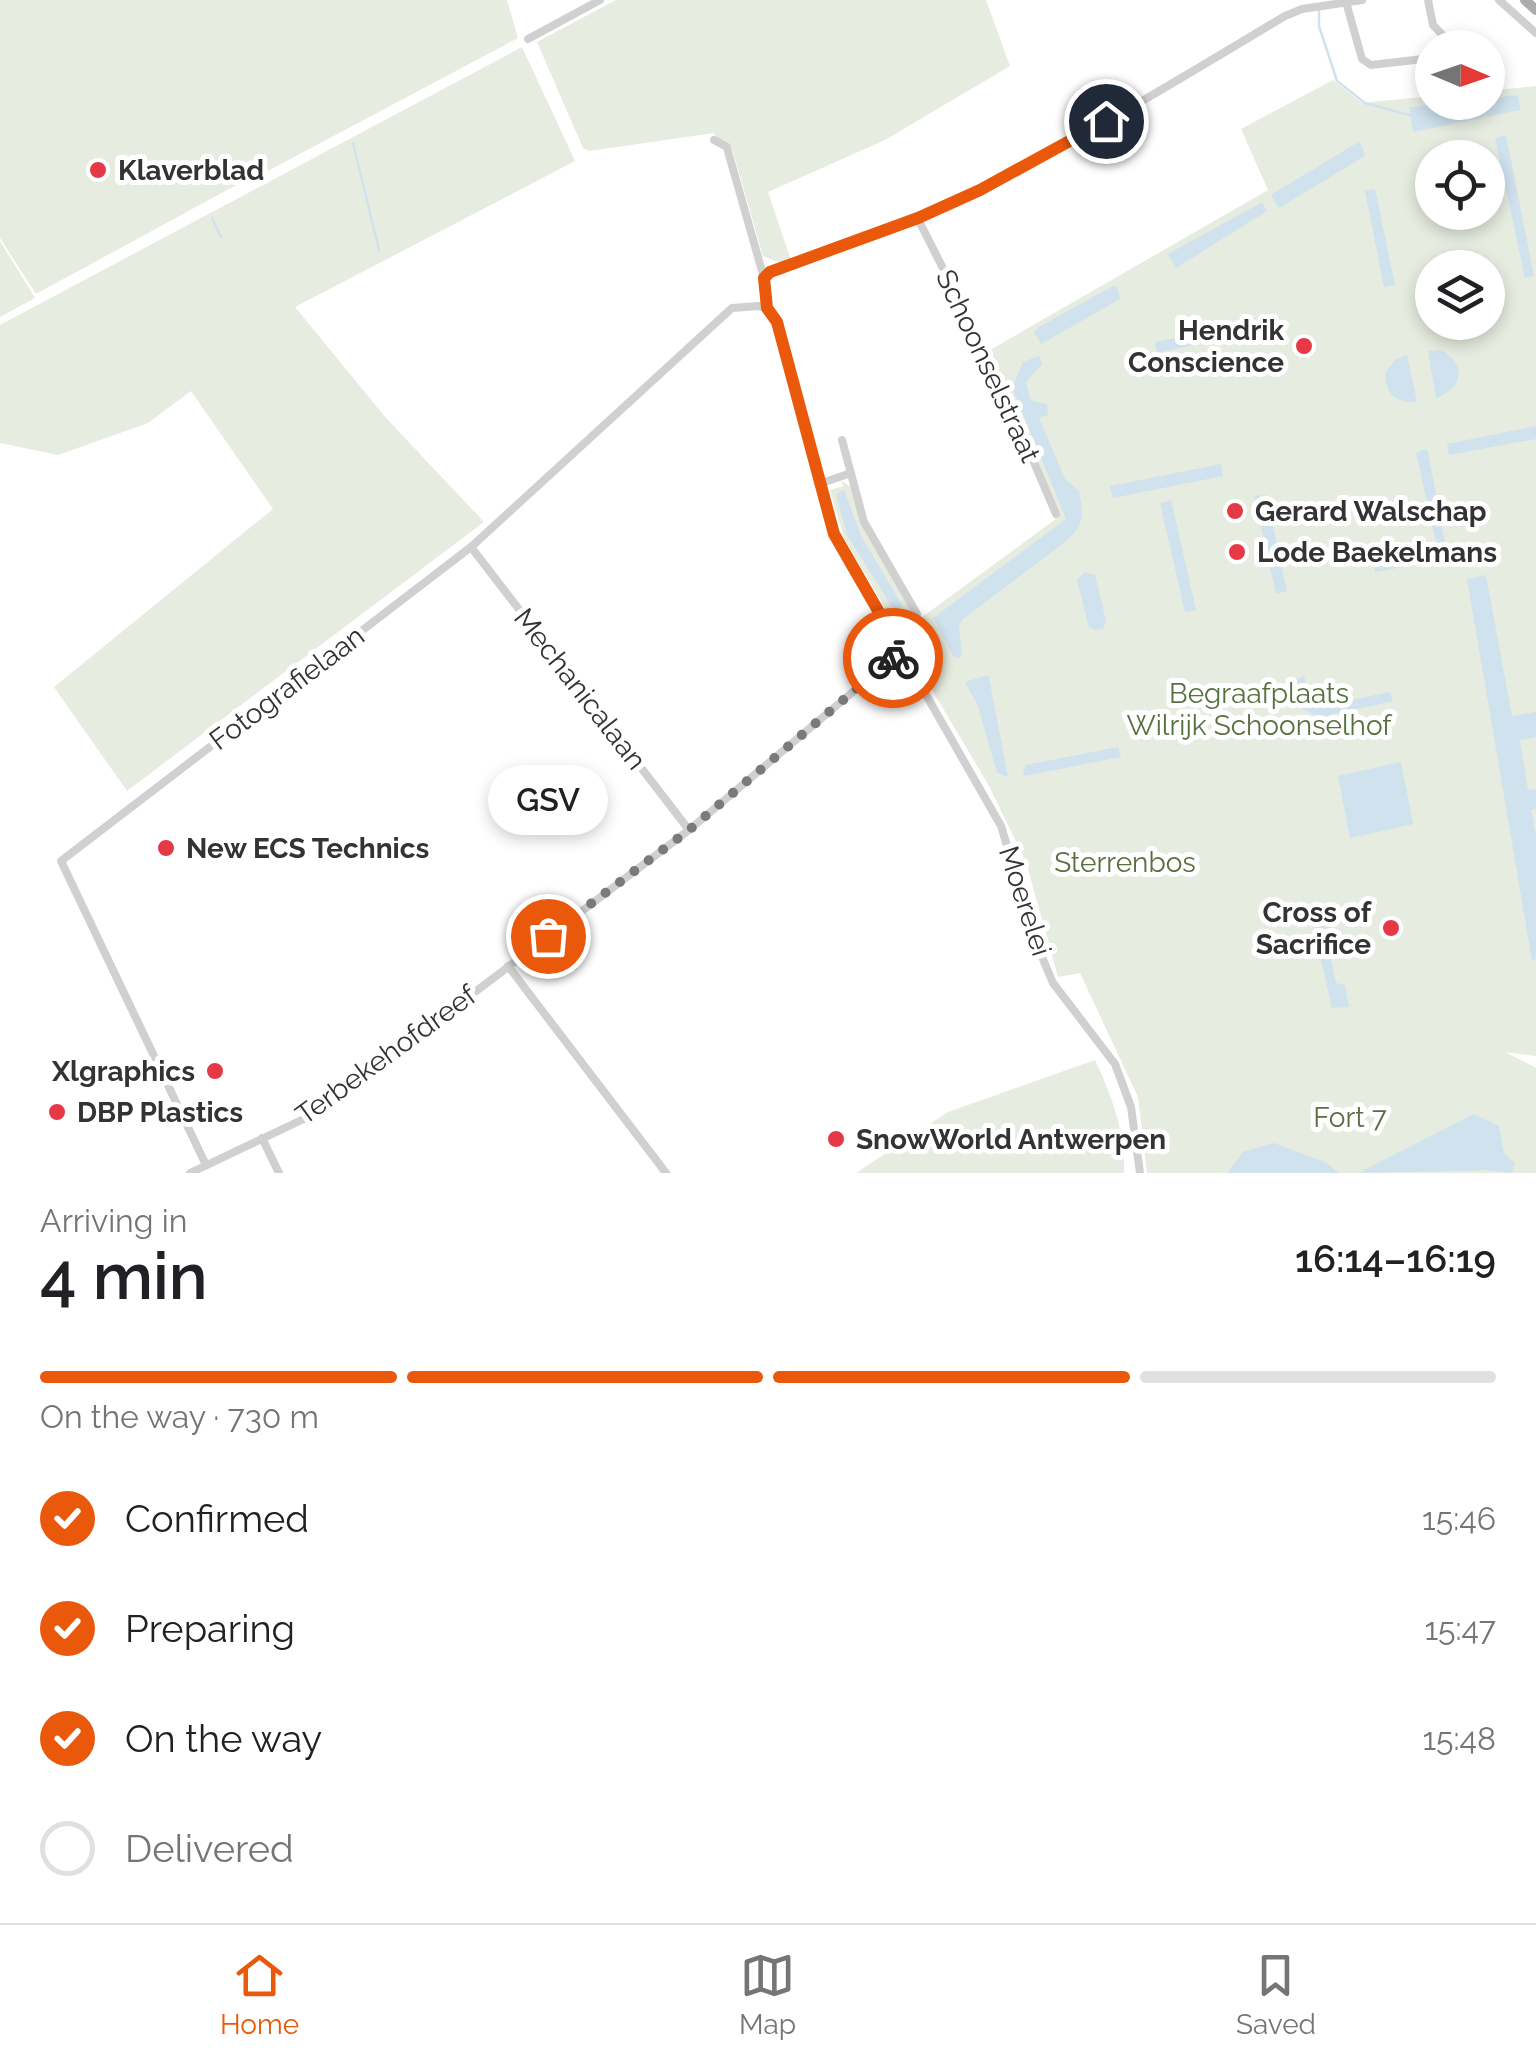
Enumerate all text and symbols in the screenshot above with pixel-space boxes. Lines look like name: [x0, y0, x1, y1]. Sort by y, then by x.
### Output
north arrow: [1415, 30, 1505, 120]
map controls: [1415, 30, 1505, 340]
pin: [1064, 79, 1149, 164]
icon: home: [1079, 94, 1134, 149]
button: locate: [1415, 140, 1505, 230]
place label: Klaverblad: [118, 154, 264, 187]
marker: Klaverblad: [87, 159, 109, 181]
button: layers: [1415, 250, 1505, 340]
street label: Schoonselstraat: [929, 265, 1047, 468]
place label: Hendrik Conscience: [1128, 314, 1284, 379]
marker: Hendrik Conscience: [1293, 335, 1315, 357]
place label: Gerard Walschap: [1255, 495, 1487, 528]
marker: Gerard Walschap: [1224, 500, 1246, 522]
place label: Lode Baekelmans: [1257, 536, 1497, 569]
marker: Lode Baekelmans: [1226, 541, 1248, 563]
street label: Mechanicalaan: [507, 602, 653, 776]
courier: [843, 608, 943, 708]
street label: Fotografielaan: [203, 619, 371, 757]
icon: bike: [866, 631, 921, 686]
park label: Begraafplaats Wilrijk Schoonselhof: [1126, 677, 1393, 742]
callout: GSV: [488, 766, 608, 836]
text: GSV: [516, 781, 580, 818]
place label: New ECS Technics: [186, 832, 429, 865]
marker: New ECS Technics: [155, 837, 177, 859]
street label: Moerelei: [992, 842, 1058, 960]
park label: Sterrenbos: [1054, 846, 1196, 879]
pin: [506, 894, 591, 979]
place label: Cross of Sacrifice: [1256, 896, 1373, 961]
icon: bag: [521, 909, 576, 964]
marker: Cross of Sacrifice: [1380, 917, 1402, 939]
street label: Terbekehofdreef: [289, 977, 484, 1131]
place label: Xlgraphics: [51, 1055, 195, 1088]
marker: Xlgraphics: [204, 1060, 226, 1082]
place label: DBP Plastics: [77, 1096, 243, 1129]
marker: DBP Plastics: [46, 1101, 68, 1123]
park label: Fort 7: [1313, 1101, 1387, 1134]
place label: SnowWorld Antwerpen: [856, 1123, 1166, 1156]
marker: SnowWorld Antwerpen: [825, 1128, 847, 1150]
text: Arriving in: [40, 1202, 187, 1239]
text: 16:14–16:19: [1295, 1236, 1496, 1281]
text: 4 min: [40, 1238, 208, 1314]
text: On the way · 730 m: [40, 1398, 319, 1435]
icon: check: [40, 1491, 95, 1546]
text: Confirmed: [125, 1496, 309, 1541]
text: 15:46: [1422, 1500, 1496, 1537]
icon: check: [40, 1601, 95, 1656]
text: Preparing: [125, 1606, 295, 1651]
text: 15:47: [1424, 1610, 1496, 1647]
icon: check: [40, 1711, 95, 1766]
text: On the way: [125, 1716, 322, 1761]
text: 15:48: [1422, 1720, 1496, 1757]
text: Delivered: [125, 1826, 294, 1871]
tab: Home: [220, 1948, 299, 2041]
tab: Map: [739, 1948, 796, 2041]
tab: Saved: [1236, 1948, 1316, 2041]

